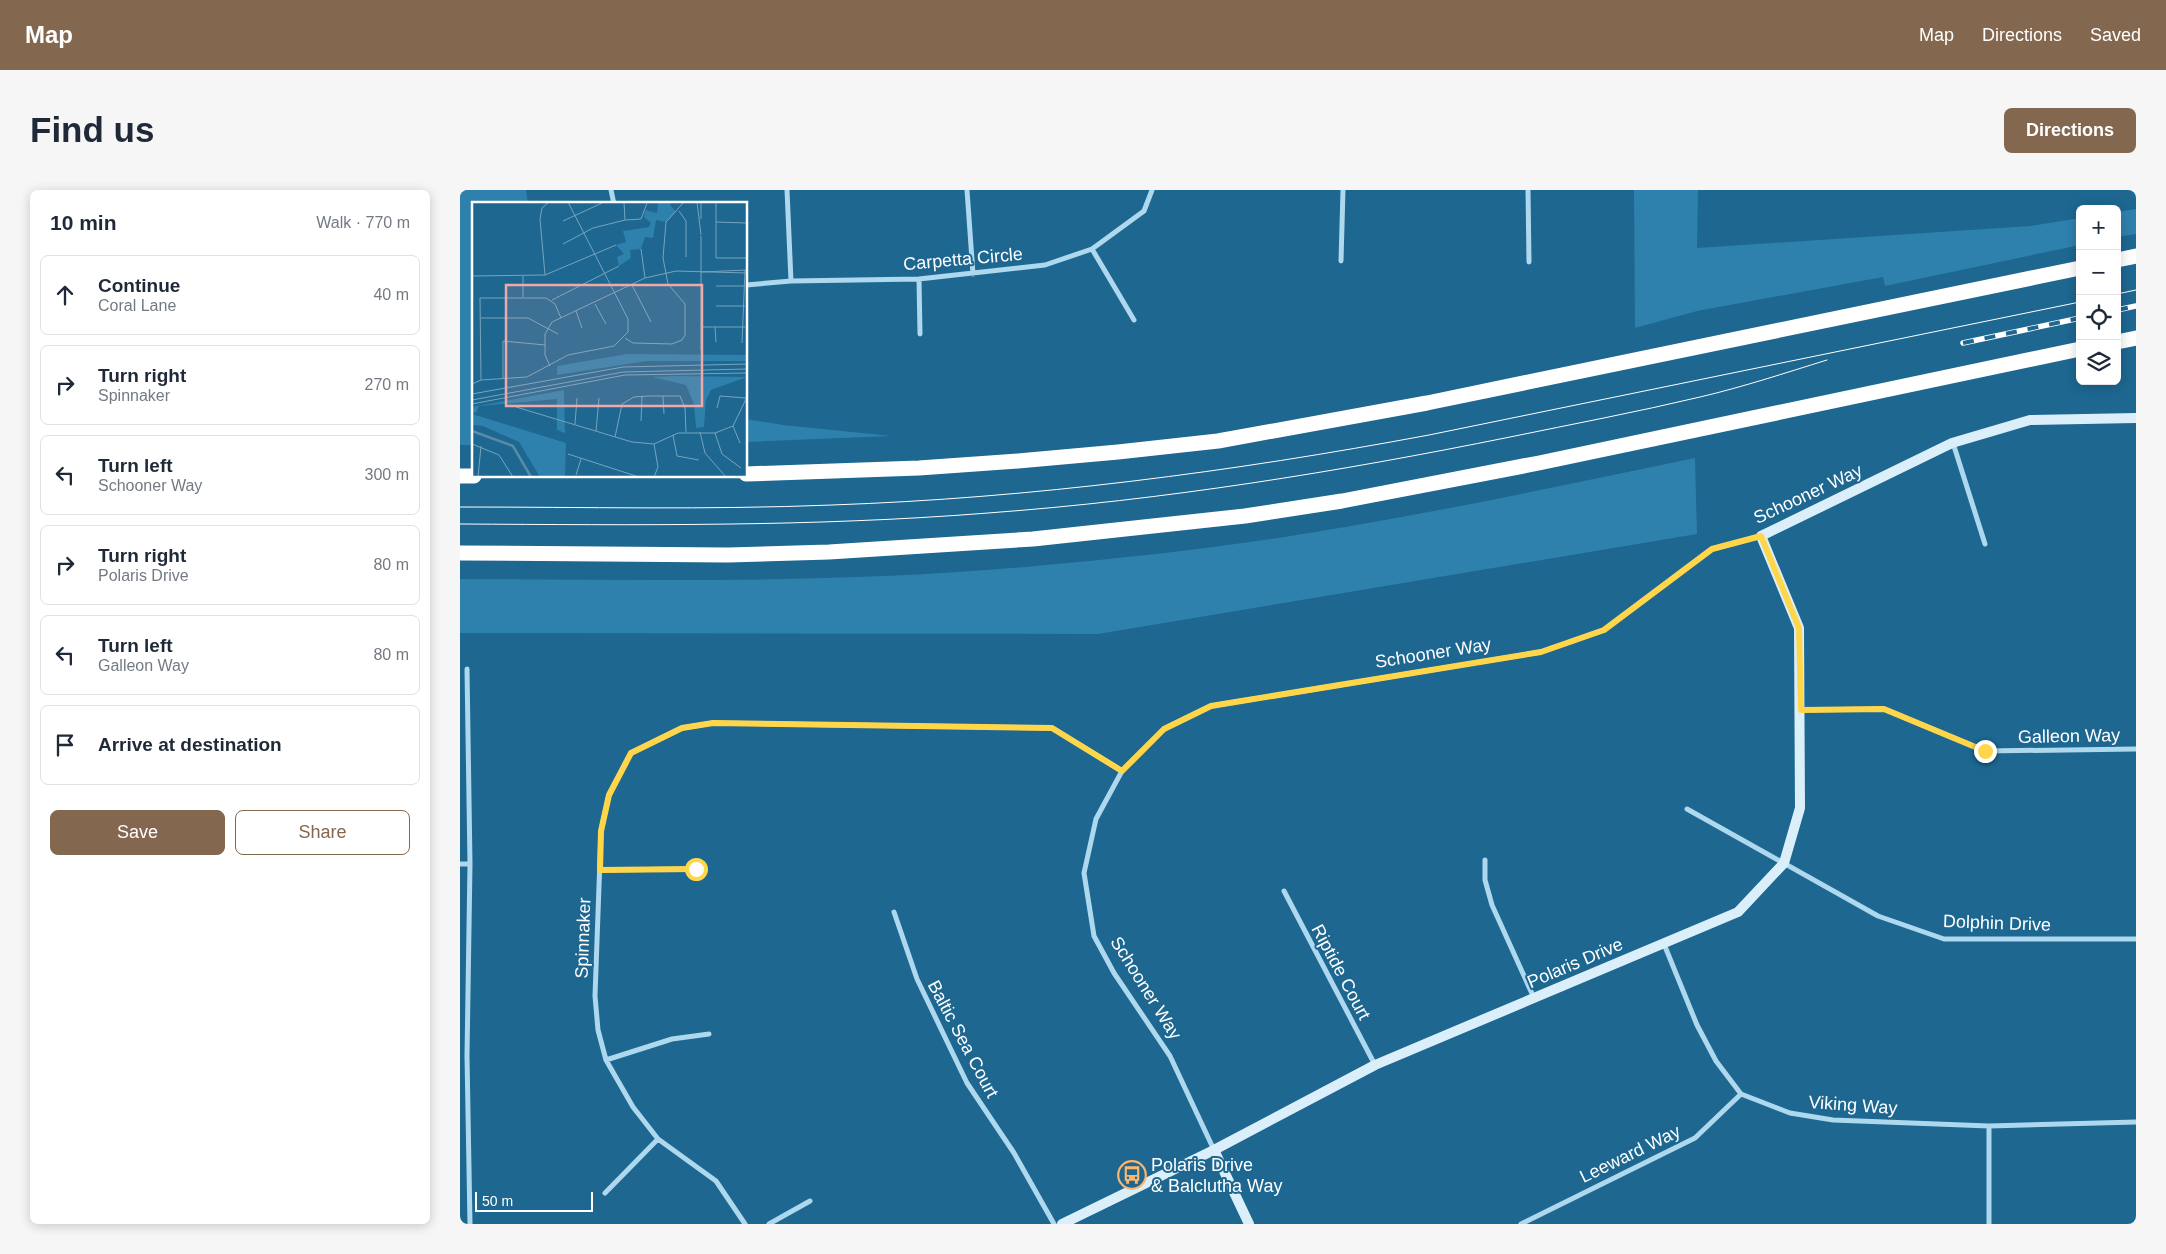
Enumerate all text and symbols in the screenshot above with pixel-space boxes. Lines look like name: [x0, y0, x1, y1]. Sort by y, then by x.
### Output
text: Map: [25, 21, 73, 48]
text: Map: [1919, 25, 1954, 45]
text: Directions: [1982, 25, 2062, 45]
text: Saved: [2090, 25, 2141, 45]
button: Directions: [2004, 108, 2136, 153]
text: Find us: [30, 110, 154, 149]
inset map: [472, 202, 748, 478]
map controls: [2076, 205, 2121, 385]
button: +: [2076, 205, 2121, 250]
text: 10 min: [50, 211, 117, 234]
text: Walk · 770 m: [316, 214, 410, 231]
street label: Carpetta Circle: [902, 244, 1024, 274]
button: −: [2076, 250, 2121, 295]
text: Continue: [98, 275, 180, 296]
icon: ahead: [51, 281, 79, 309]
text: 40 m: [373, 286, 409, 303]
button: locate: [2076, 295, 2121, 340]
text: Coral Lane: [98, 297, 176, 314]
button: layers: [2076, 340, 2121, 385]
text: Turn right: [98, 365, 186, 386]
icon: right: [51, 371, 79, 399]
text: 270 m: [365, 376, 409, 393]
text: Spinnaker: [98, 387, 170, 404]
text: Turn left: [98, 455, 173, 476]
street label: Schooner Way: [1751, 460, 1865, 528]
icon: left: [51, 461, 79, 489]
text: 300 m: [365, 466, 409, 483]
text: Schooner Way: [98, 477, 202, 494]
text: Turn right: [98, 545, 186, 566]
icon: right: [51, 551, 79, 579]
text: 80 m: [373, 556, 409, 573]
text: Polaris Drive: [98, 567, 189, 584]
street label: Schooner Way: [1373, 634, 1493, 672]
text: Turn left: [98, 635, 173, 656]
icon: left: [51, 641, 79, 669]
text: 80 m: [373, 646, 409, 663]
text: Galleon Way: [98, 657, 189, 674]
street label: Galleon Way: [2018, 725, 2120, 747]
icon: arrive: [51, 731, 79, 759]
text: Arrive at destination: [98, 734, 282, 755]
route end: [1974, 740, 1997, 763]
button: Save: [50, 810, 225, 855]
button: Share: [235, 810, 410, 855]
route start: [685, 858, 708, 881]
street label: Spinnaker: [572, 897, 594, 979]
street label: Dolphin Drive: [1943, 911, 2051, 935]
street label: Riptide Court: [1308, 921, 1374, 1023]
street label: Schooner Way: [1106, 933, 1186, 1043]
street label: Polaris Drive: [1524, 934, 1626, 992]
street label: Baltic Sea Court: [924, 977, 1002, 1101]
street label: Viking Way: [1808, 1092, 1898, 1118]
street label: Leeward Way: [1576, 1121, 1684, 1187]
place label: Polaris Drive & Balclutha Way: [1151, 1155, 1282, 1196]
bus stop icon: Polaris Drive & Balclutha Way: [1117, 1160, 1147, 1190]
scale bar: [475, 1189, 592, 1212]
text: 50 m: [482, 1193, 513, 1209]

